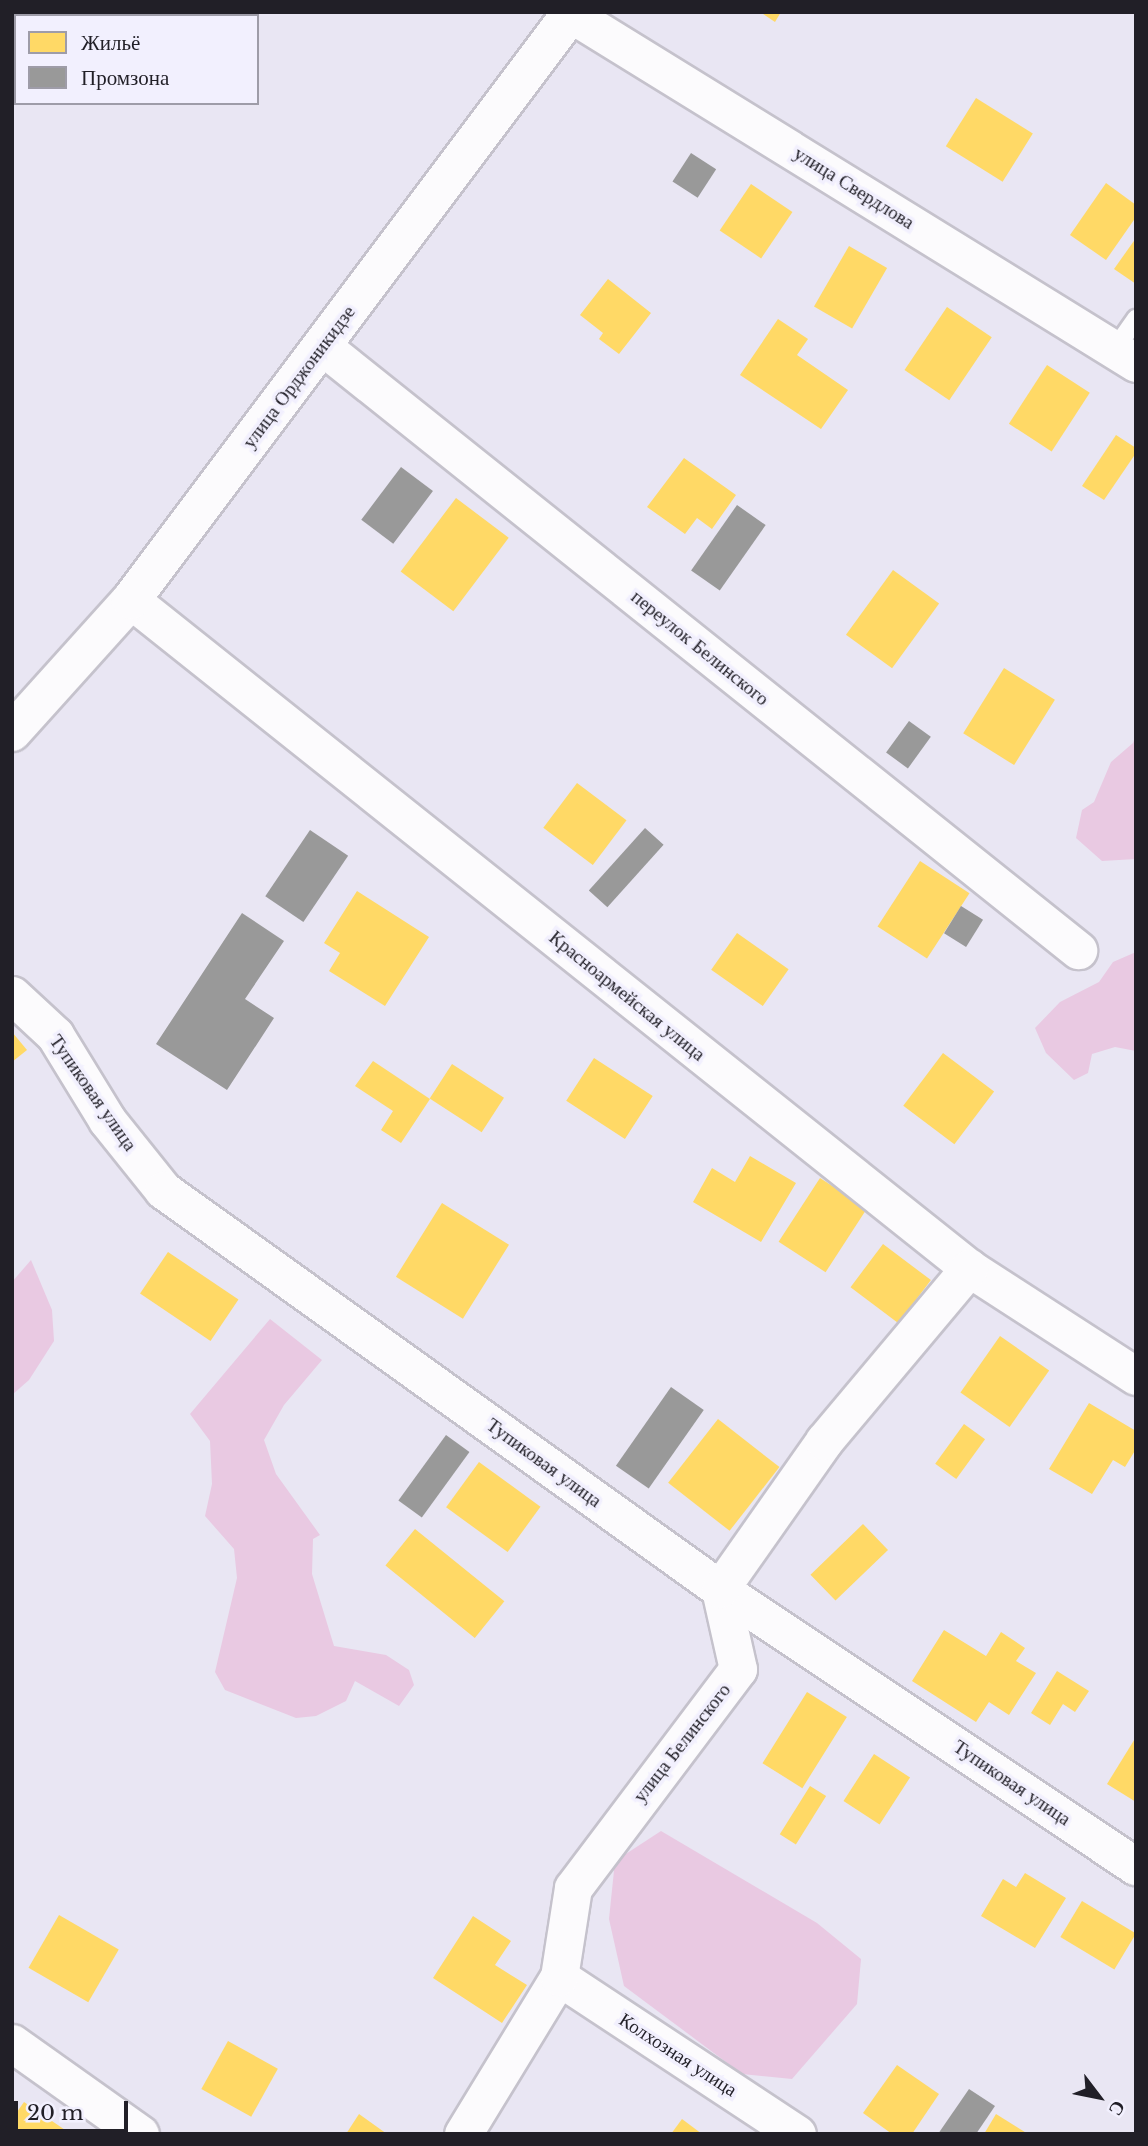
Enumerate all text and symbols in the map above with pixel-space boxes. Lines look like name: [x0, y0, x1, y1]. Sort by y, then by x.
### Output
legend: [14, 14, 259, 105]
text: Жильё: [81, 30, 140, 56]
text: Промзона: [81, 65, 169, 91]
street label: улица Свердлова: [790, 142, 918, 234]
street label: улица Орджоникидзе: [238, 301, 360, 453]
street label: переулок Белинского: [627, 585, 773, 711]
street label: Красноармейская улица: [544, 926, 710, 1066]
street label: Тупиковая улица: [45, 1031, 141, 1155]
street label: Тупиковая улица: [482, 1414, 606, 1512]
street label: улица Белинского: [629, 1679, 735, 1807]
street label: Тупиковая улица: [949, 1735, 1075, 1831]
street label: Колхозная улица: [615, 2008, 741, 2102]
north arrow: [1064, 2062, 1134, 2132]
scale bar: [18, 2086, 131, 2130]
text: С: [1104, 2096, 1131, 2120]
text: 20 m: [27, 2100, 84, 2126]

